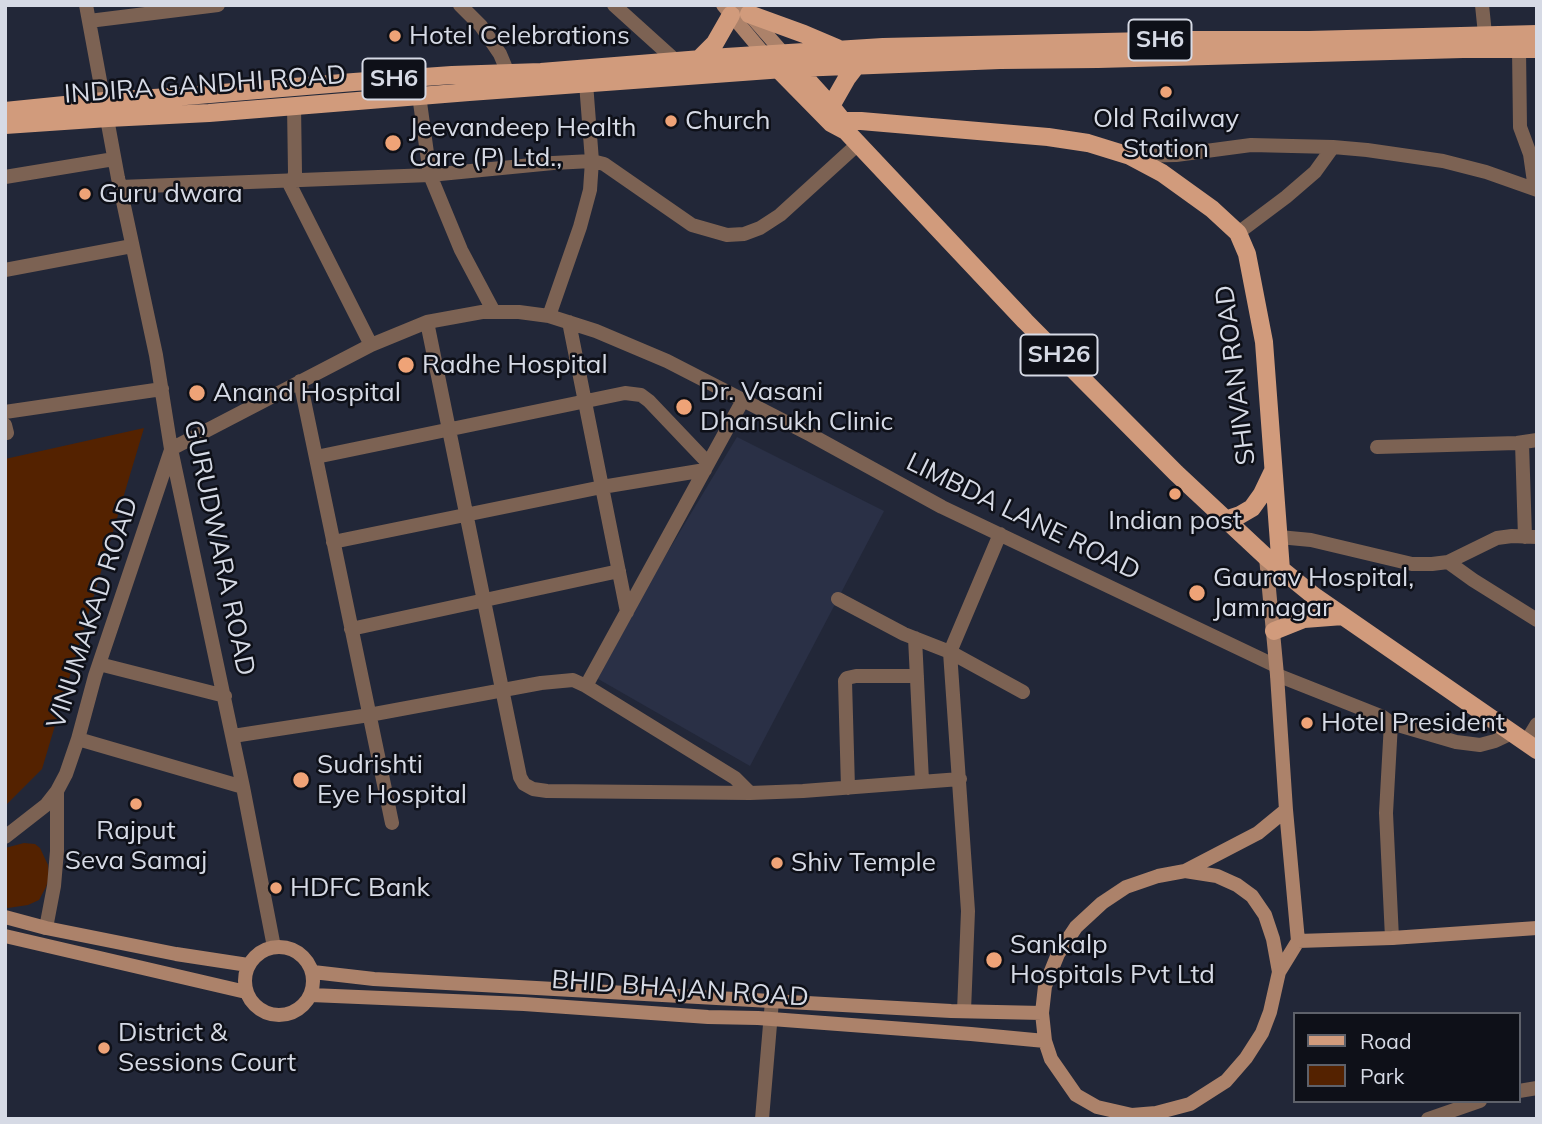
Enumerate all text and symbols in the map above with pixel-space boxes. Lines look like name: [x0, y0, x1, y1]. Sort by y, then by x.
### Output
place label: Hotel Celebrations: [409, 20, 630, 52]
road number: SH6: [1128, 20, 1192, 60]
marker: Hotel Celebrations: [387, 28, 403, 44]
road number: SH6: [362, 58, 426, 100]
street label: INDIRA GANDHI ROAD: [63, 60, 347, 110]
marker: Old Railway Station: [1158, 84, 1174, 100]
place label: Old Railway Station: [1093, 103, 1239, 164]
place label: Church: [685, 105, 770, 137]
place label: Jeevandeep Health Care (P) Ltd.,: [409, 112, 637, 174]
marker: Church: [663, 113, 679, 129]
marker: Jeevandeep Health Care (P) Ltd.,: [383, 133, 403, 153]
place label: Guru dwara: [99, 178, 243, 210]
marker: Guru dwara: [77, 186, 93, 202]
street label: SHIVAN ROAD: [1209, 283, 1263, 467]
road number: SH26: [1020, 334, 1098, 376]
place label: Radhe Hospital: [422, 349, 608, 381]
marker: Radhe Hospital: [396, 355, 416, 375]
place label: Dr. Vasani Dhansukh Clinic: [700, 376, 893, 438]
place label: Anand Hospital: [213, 377, 401, 409]
marker: Anand Hospital: [187, 383, 207, 403]
marker: Dr. Vasani Dhansukh Clinic: [674, 397, 694, 417]
street label: GURUDWARA ROAD: [177, 417, 261, 679]
street label: LIMBDA LANE ROAD: [901, 447, 1145, 587]
marker: Indian post: [1167, 486, 1183, 502]
street label: VINUMAKAD ROAD: [41, 493, 145, 733]
place label: Indian post: [1108, 505, 1242, 537]
place label: Gaurav Hospital, Jamnagar: [1213, 562, 1414, 624]
marker: Gaurav Hospital, Jamnagar: [1187, 583, 1207, 603]
place label: Hotel President: [1321, 707, 1505, 739]
marker: Hotel President: [1299, 715, 1315, 731]
place label: Sudrishti Eye Hospital: [317, 749, 467, 810]
marker: Sudrishti Eye Hospital: [291, 770, 311, 790]
marker: Rajput Seva Samaj: [128, 796, 144, 812]
place label: Rajput Seva Samaj: [65, 815, 207, 876]
place label: Shiv Temple: [791, 847, 936, 879]
marker: Shiv Temple: [769, 855, 785, 871]
place label: HDFC Bank: [290, 872, 430, 904]
marker: HDFC Bank: [268, 880, 284, 896]
place label: Sankalp Hospitals Pvt Ltd: [1010, 929, 1215, 990]
marker: Sankalp Hospitals Pvt Ltd: [984, 950, 1004, 970]
street label: BHID BHAJAN ROAD: [550, 964, 810, 1014]
legend: [1294, 1012, 1521, 1103]
place label: District & Sessions Court: [118, 1017, 296, 1078]
text: Road: [1360, 1028, 1411, 1054]
marker: District & Sessions Court: [96, 1040, 112, 1056]
text: Park: [1360, 1063, 1404, 1089]

